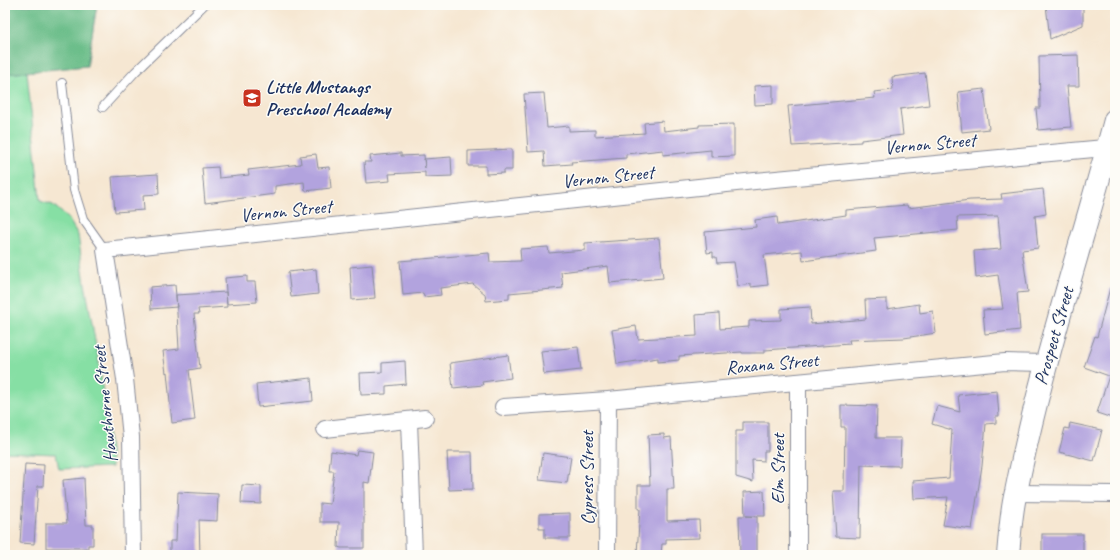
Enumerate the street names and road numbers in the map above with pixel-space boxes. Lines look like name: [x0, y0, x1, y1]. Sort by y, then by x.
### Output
street label: Vernon Street: [883, 128, 979, 160]
street label: Vernon Street: [561, 160, 657, 194]
street label: Vernon Street: [239, 194, 335, 228]
street label: Prospect Street: [1029, 283, 1080, 388]
street label: Hawthorne Street: [87, 343, 123, 464]
street label: Roxana Street: [725, 348, 821, 380]
street label: Cypress Street: [575, 429, 599, 525]
street label: Elm Street: [766, 432, 790, 504]

